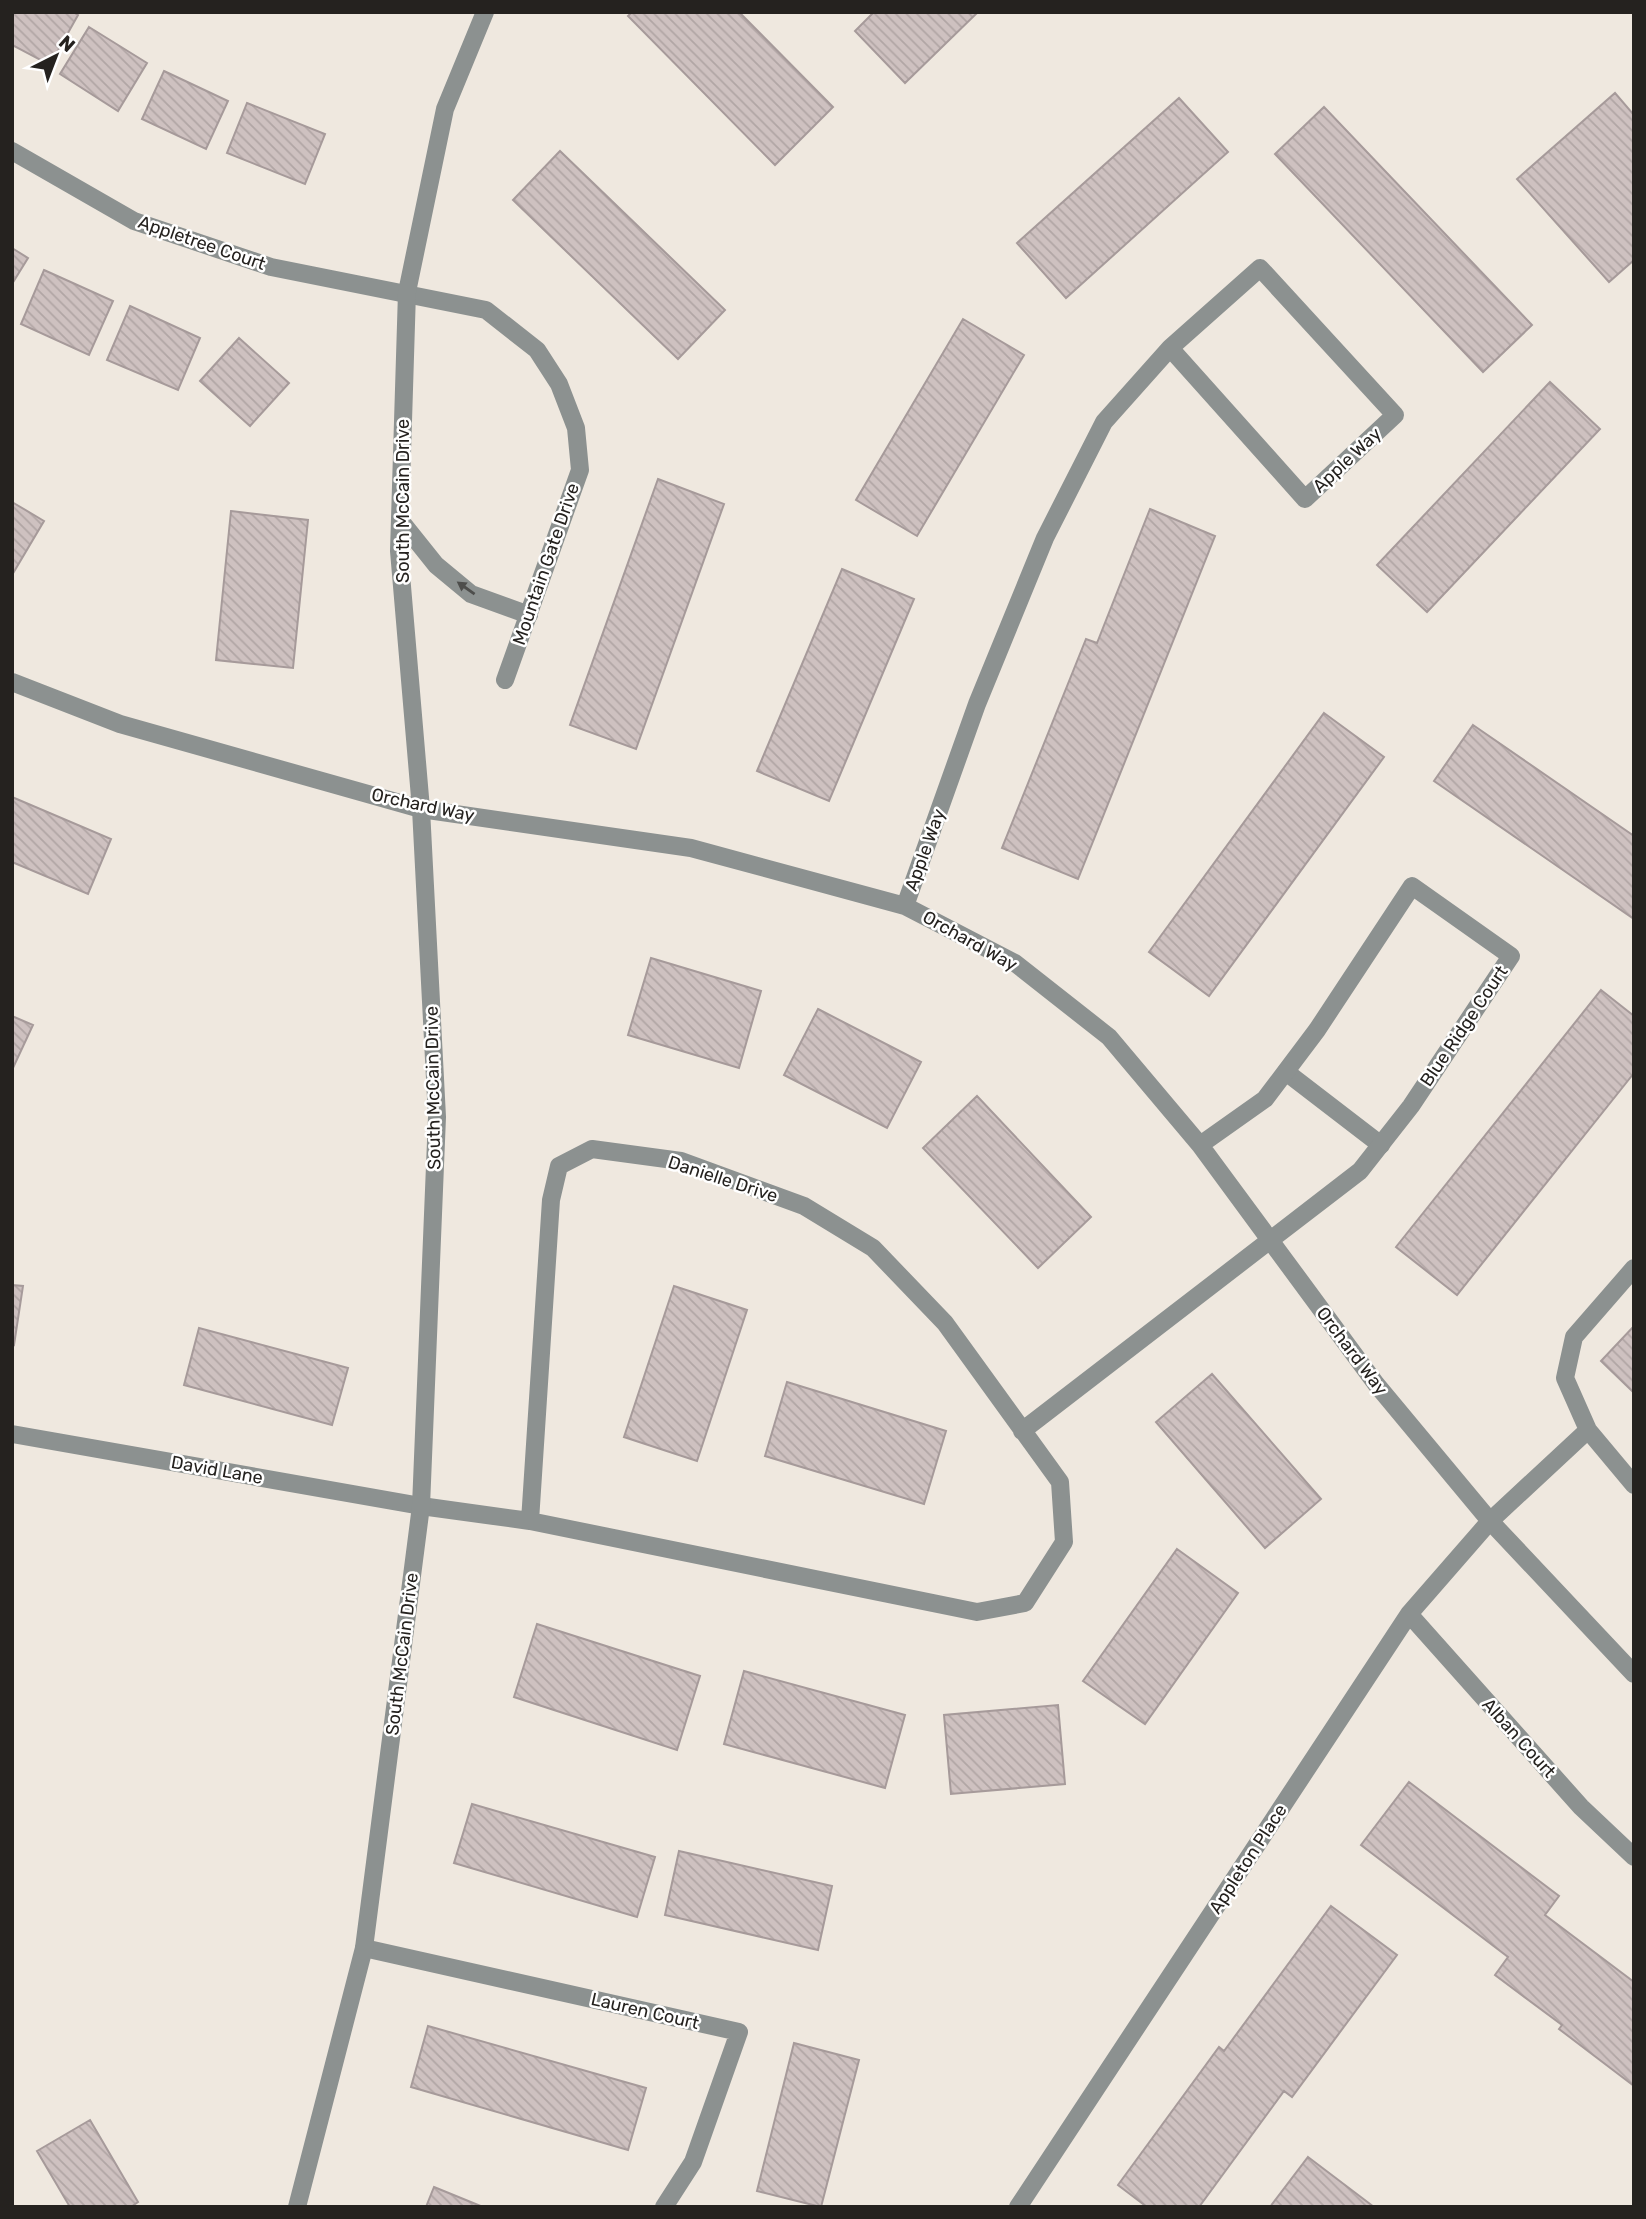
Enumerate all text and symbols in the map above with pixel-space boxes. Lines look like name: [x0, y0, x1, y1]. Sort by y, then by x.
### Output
north arrow: [21, 21, 91, 91]
text: N: [54, 31, 80, 57]
street label: Appletree Court: [135, 211, 269, 275]
street label: South McCain Drive: [392, 419, 414, 583]
street label: Apple Way: [1308, 423, 1386, 497]
street label: Mountain Gate Drive: [508, 480, 584, 648]
one-way arrow: [457, 581, 475, 595]
street label: Orchard Way: [369, 783, 477, 827]
street label: Apple Way: [900, 806, 950, 894]
street label: Orchard Way: [919, 906, 1021, 976]
street label: Blue Ridge Court: [1415, 961, 1513, 1091]
street label: South McCain Drive: [421, 1006, 445, 1170]
street label: Danielle Drive: [665, 1151, 781, 1207]
street label: Orchard Way: [1312, 1303, 1392, 1400]
street label: David Lane: [169, 1451, 265, 1489]
street label: South McCain Drive: [381, 1571, 423, 1737]
street label: Alban Court: [1478, 1694, 1560, 1782]
street label: Appleton Place: [1204, 1800, 1292, 1918]
street label: Lauren Court: [589, 1988, 701, 2034]

